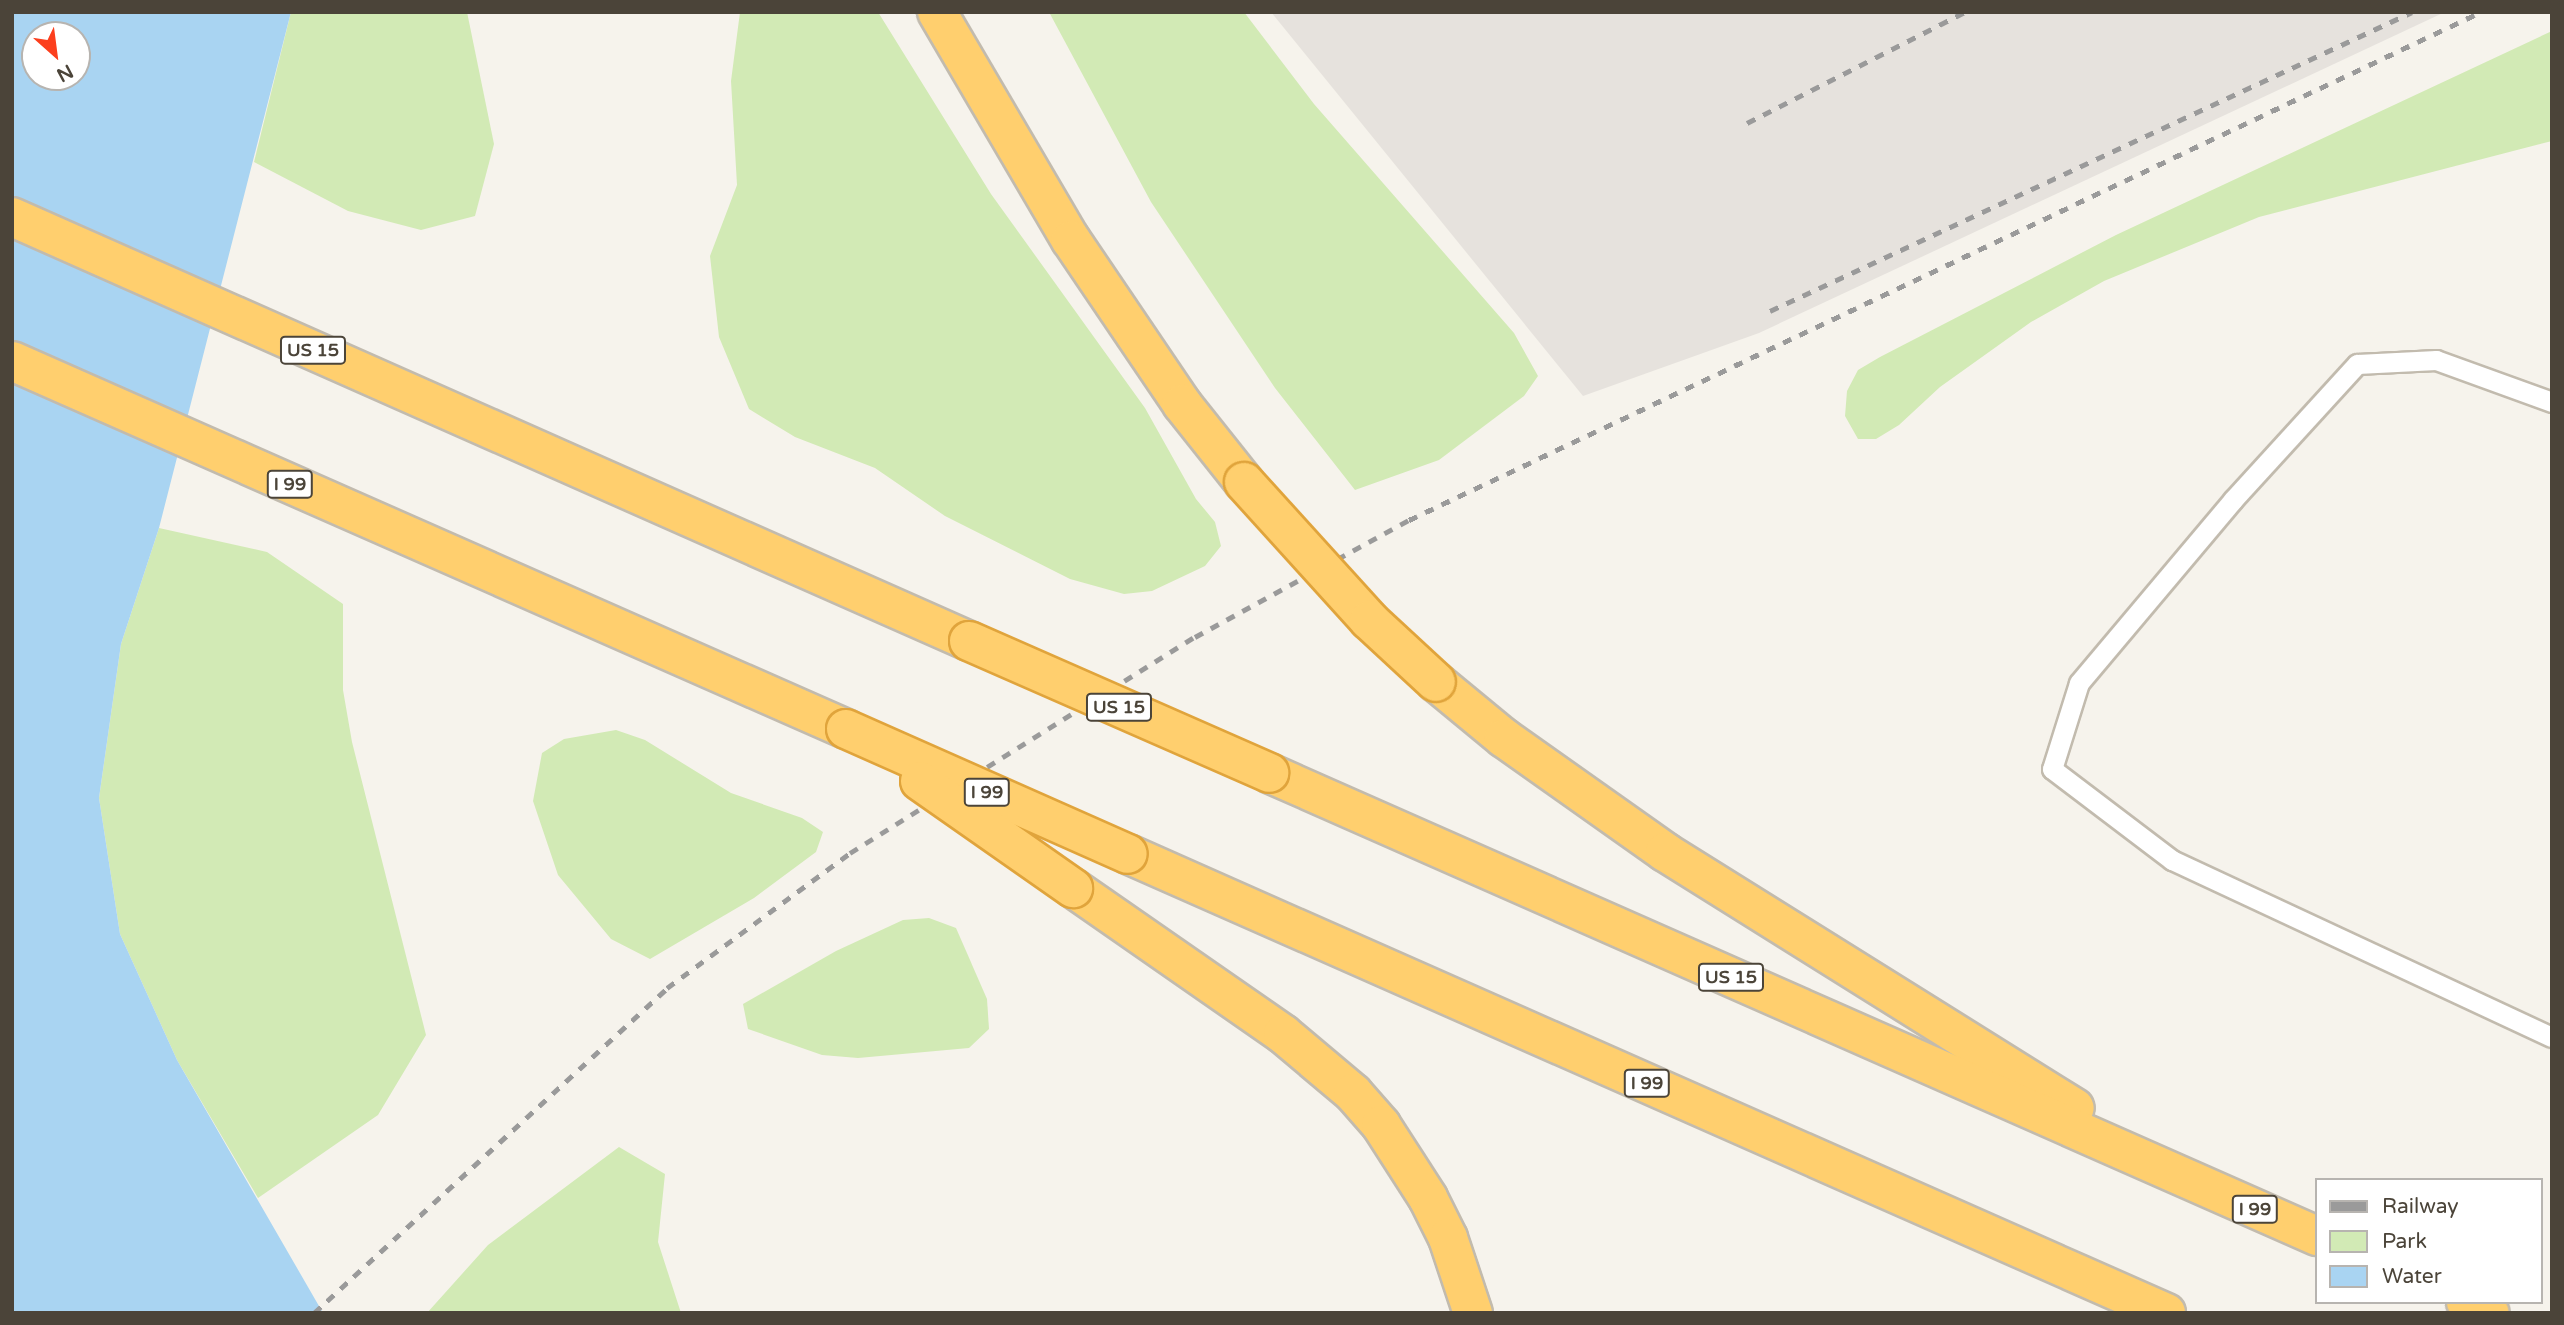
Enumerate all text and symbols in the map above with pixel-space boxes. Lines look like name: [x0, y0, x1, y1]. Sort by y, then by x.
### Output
north arrow: [21, 21, 91, 91]
text: N: [53, 59, 77, 86]
road number: US 15: [280, 336, 346, 364]
road number: I 99: [266, 470, 314, 498]
road number: US 15: [1086, 692, 1152, 722]
road number: I 99: [962, 778, 1012, 806]
road number: US 15: [1698, 962, 1764, 992]
road number: I 99: [1622, 1068, 1672, 1098]
legend: [2316, 1178, 2543, 1304]
road number: I 99: [2230, 1194, 2280, 1224]
text: Railway: [2382, 1194, 2459, 1219]
text: Park: [2382, 1229, 2427, 1254]
text: Water: [2382, 1264, 2442, 1289]

